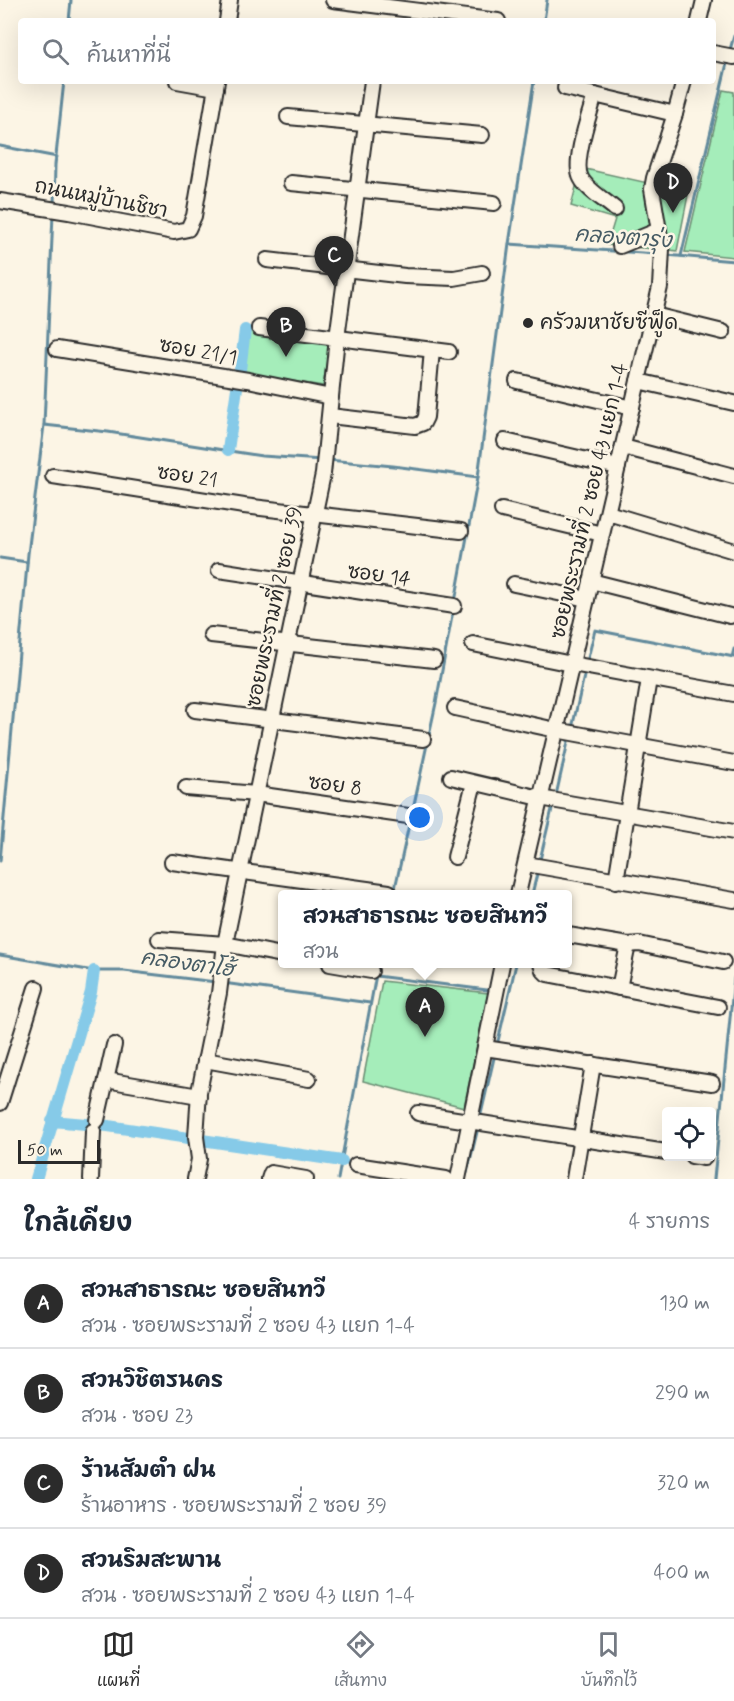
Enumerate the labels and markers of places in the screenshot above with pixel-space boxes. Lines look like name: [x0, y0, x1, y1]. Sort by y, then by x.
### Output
pin: D: [654, 164, 692, 213]
pin: C: [314, 236, 354, 286]
pin: B: [266, 308, 306, 357]
place label: ครัวมหาชัยซีฟู็ด: [540, 309, 678, 338]
marker: ครัวมหาชัยซีฟู็ด: [521, 316, 535, 330]
pin: A: [406, 988, 444, 1037]

